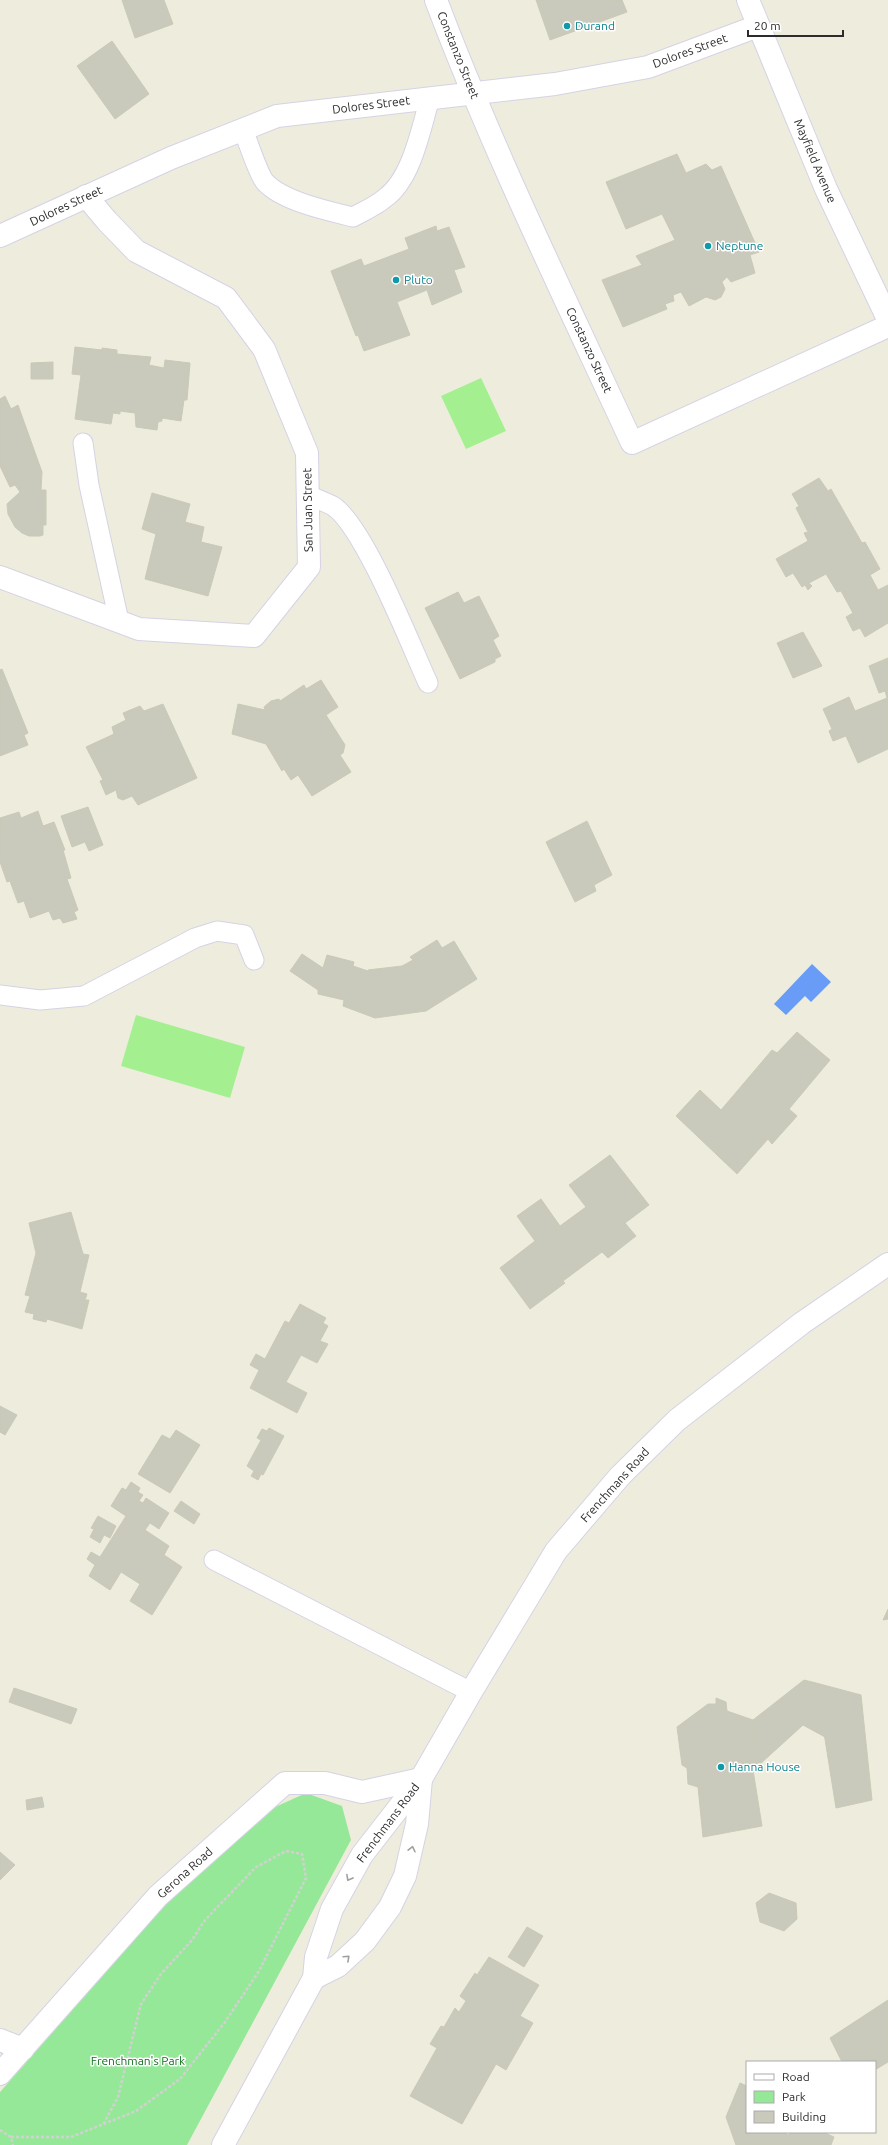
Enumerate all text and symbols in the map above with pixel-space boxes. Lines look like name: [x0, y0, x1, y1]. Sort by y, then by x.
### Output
street label: Constanzo Street: [435, 9, 482, 101]
scale bar: [748, 12, 843, 38]
place label: Durand: [575, 19, 615, 32]
text: 20 m: [754, 19, 781, 32]
marker: Durand: [562, 21, 572, 31]
street label: Dolores Street: [651, 31, 729, 70]
street label: Dolores Street: [331, 93, 411, 116]
street label: Mayfield Avenue: [792, 117, 839, 205]
street label: Dolores Street: [28, 183, 104, 228]
place label: Neptune: [716, 239, 763, 252]
marker: Neptune: [703, 241, 713, 251]
place label: Pluto: [404, 273, 433, 286]
marker: Pluto: [391, 275, 401, 285]
street label: Constanzo Street: [564, 305, 615, 395]
street label: San Juan Street: [300, 468, 315, 552]
street label: Frenchmans Road: [578, 1445, 651, 1525]
place label: Hanna House: [729, 1760, 800, 1773]
marker: Hanna House: [716, 1762, 726, 1772]
street label: Frenchmans Road: [354, 1781, 422, 1865]
street label: Gerona Road: [154, 1845, 215, 1901]
one-way arrow: [407, 1845, 415, 1852]
one-way arrow: [346, 1874, 354, 1881]
one-way arrow: [342, 1955, 350, 1963]
park label: Frenchman's Park: [91, 2054, 185, 2067]
legend: [746, 2061, 876, 2133]
text: Road: [782, 2070, 810, 2083]
text: Park: [782, 2090, 806, 2103]
text: Building: [782, 2110, 826, 2123]

